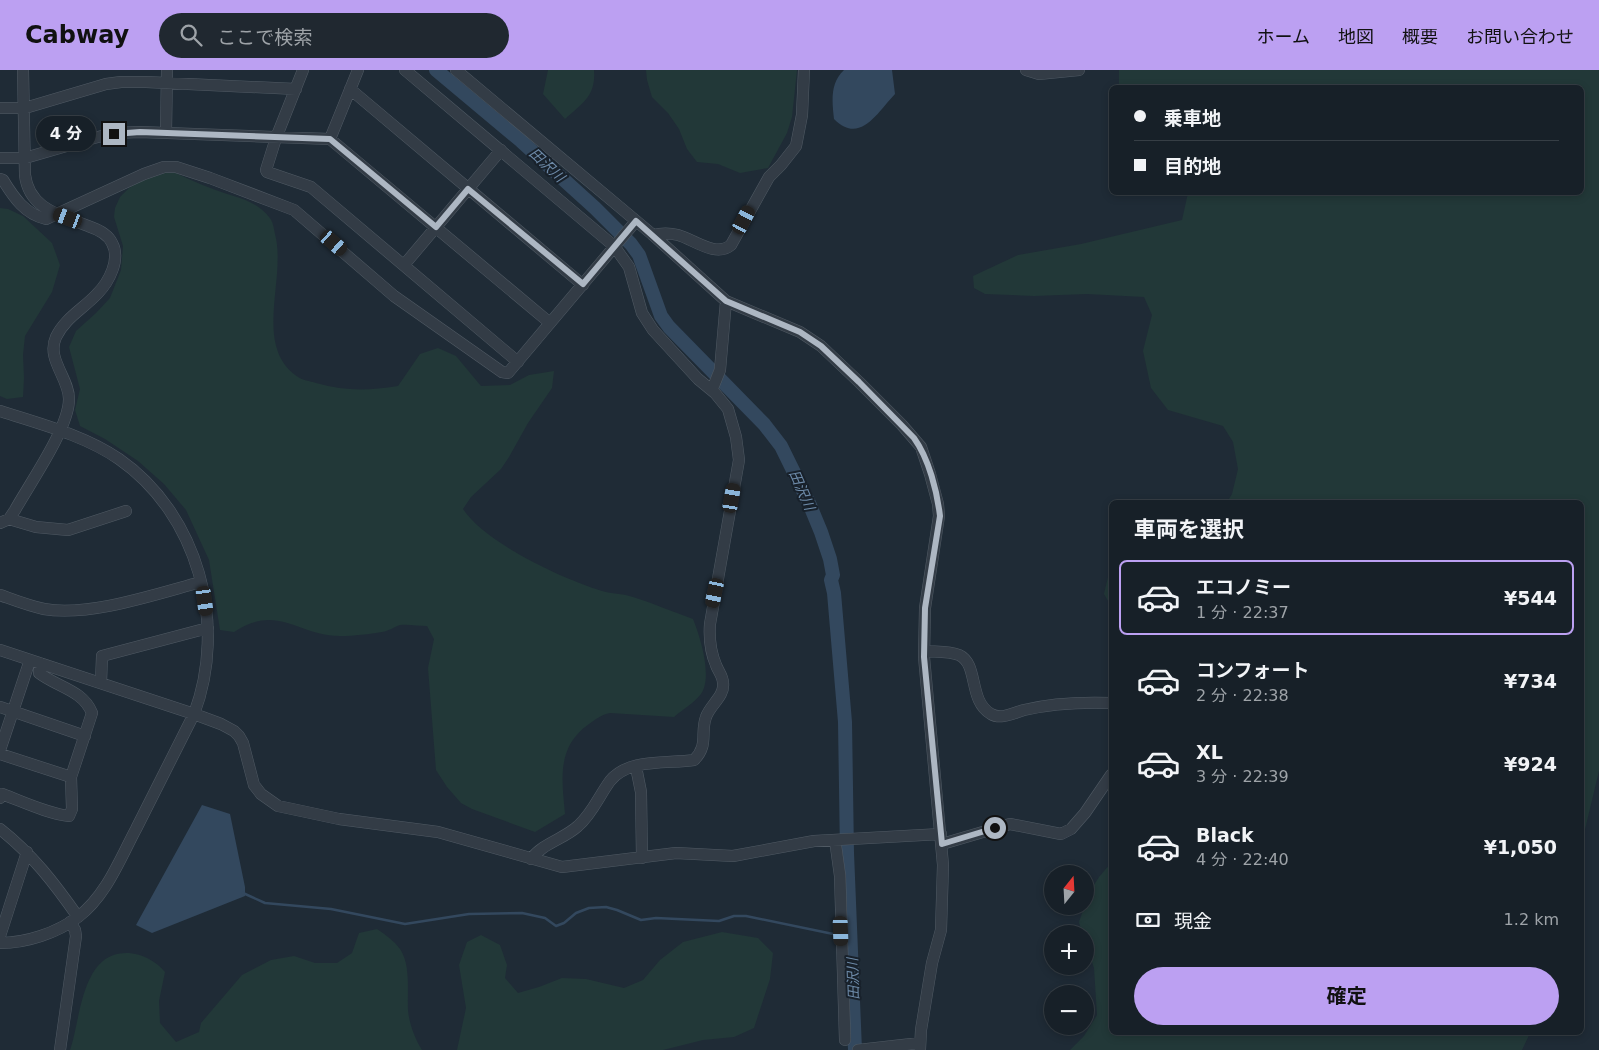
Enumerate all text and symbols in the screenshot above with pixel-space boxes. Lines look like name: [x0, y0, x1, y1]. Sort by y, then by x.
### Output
search box: [159, 13, 509, 58]
text: Cabway: [25, 21, 129, 49]
icon: search: [177, 21, 205, 49]
text: ここで検索: [217, 26, 312, 48]
text: ホーム: [1257, 26, 1310, 47]
text: 地図: [1338, 26, 1374, 47]
text: 概要: [1402, 26, 1438, 47]
text: お問い合わせ: [1466, 26, 1574, 47]
text: 乗車地: [1164, 107, 1221, 129]
callout: 4 分: [36, 116, 96, 152]
route end: [103, 123, 125, 145]
text: 4 分: [50, 124, 82, 143]
water label: 田沢川: [526, 145, 569, 187]
text: 目的地: [1164, 155, 1221, 177]
car: [730, 203, 757, 237]
car: [51, 206, 84, 230]
car: [317, 227, 350, 259]
water label: 田沢川: [786, 468, 819, 514]
car: [722, 482, 741, 514]
text: 車両を選択: [1134, 517, 1244, 542]
icon: car: [1136, 575, 1181, 620]
text: エコノミー: [1196, 576, 1291, 598]
car: [704, 577, 725, 609]
car: [195, 585, 214, 617]
text: ¥544: [1504, 587, 1557, 609]
text: 1 分 · 22:37: [1196, 603, 1289, 622]
icon: car: [1136, 658, 1181, 703]
text: コンフォート: [1196, 659, 1309, 681]
text: ¥734: [1504, 670, 1557, 692]
text: 2 分 · 22:38: [1196, 686, 1289, 705]
icon: car: [1136, 741, 1181, 786]
text: XL: [1196, 741, 1223, 763]
text: ¥924: [1504, 753, 1557, 775]
text: 3 分 · 22:39: [1196, 767, 1289, 786]
route start: [984, 817, 1006, 839]
icon: car: [1136, 824, 1181, 869]
text: Black: [1196, 824, 1254, 846]
text: ¥1,050: [1484, 836, 1557, 858]
text: 4 分 · 22:40: [1196, 850, 1289, 869]
north arrow: [1044, 865, 1094, 915]
map controls: [1044, 865, 1094, 1035]
icon: cash: [1134, 906, 1162, 934]
text: 現金: [1174, 910, 1212, 932]
text: 1.2 km: [1504, 910, 1559, 929]
car: [832, 916, 849, 946]
button: +: [1044, 925, 1094, 975]
water label: 田沢川: [844, 956, 862, 1000]
button: 確定: [1134, 967, 1559, 1025]
button: −: [1044, 985, 1094, 1035]

